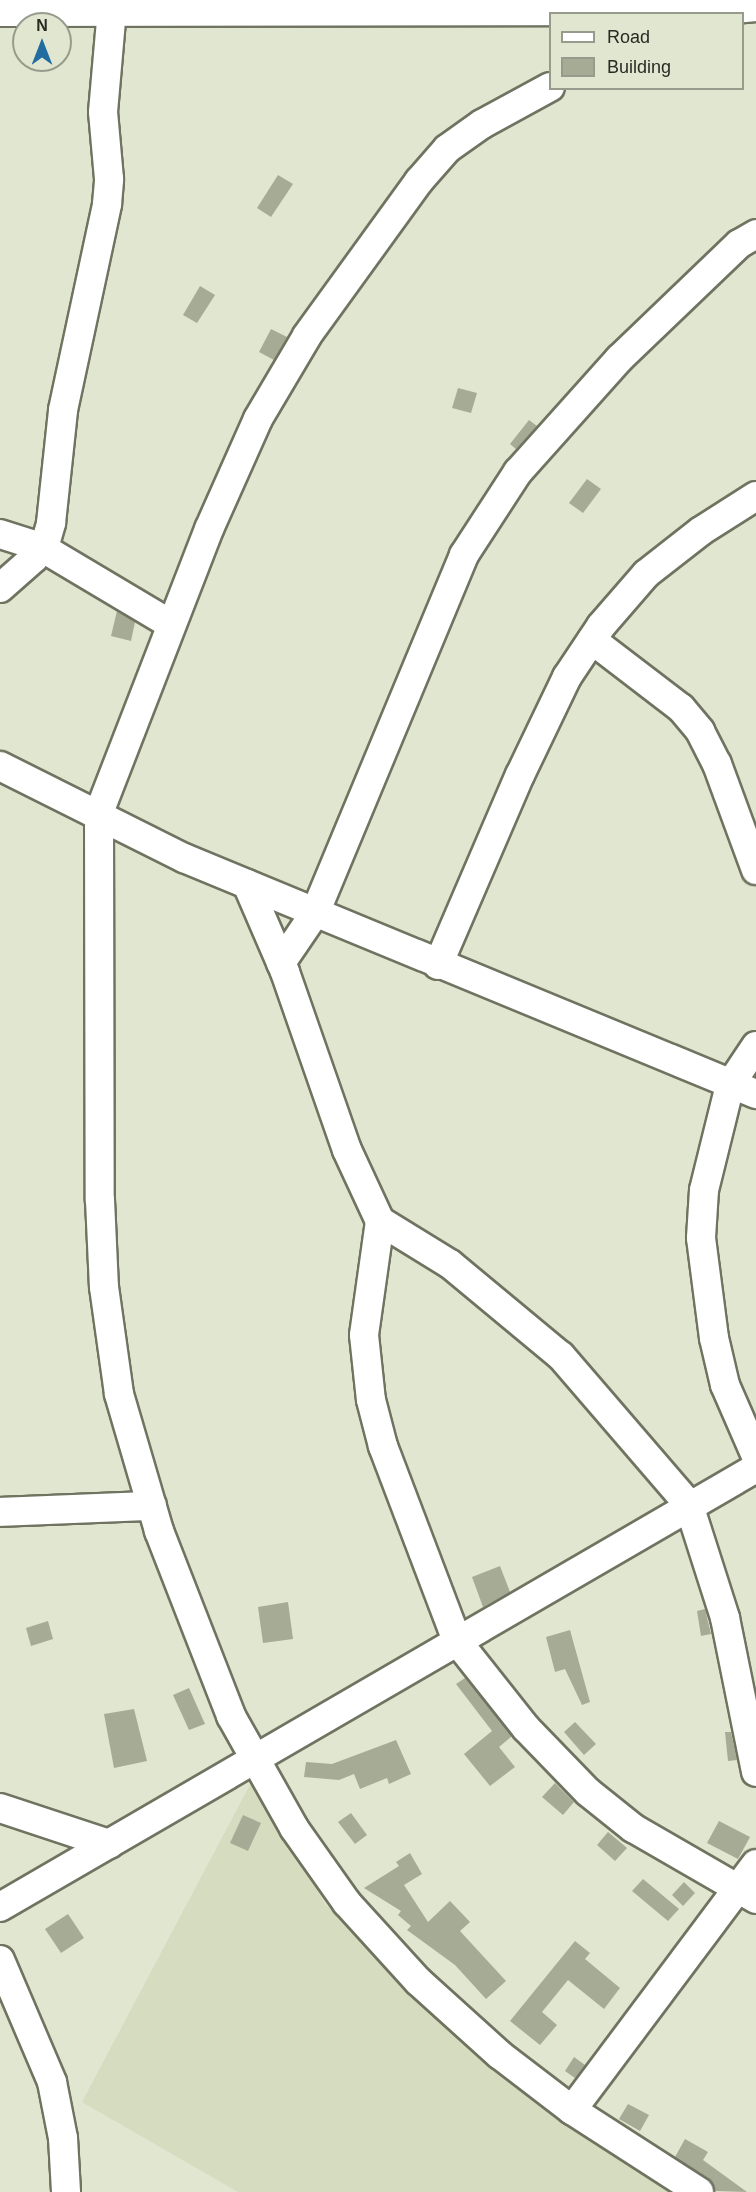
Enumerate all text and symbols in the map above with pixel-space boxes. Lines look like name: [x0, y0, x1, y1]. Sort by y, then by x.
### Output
north arrow: [12, 12, 72, 72]
legend: [549, 12, 744, 90]
text: N: [36, 17, 48, 34]
text: Road: [607, 27, 650, 47]
text: Building: [607, 57, 671, 77]

